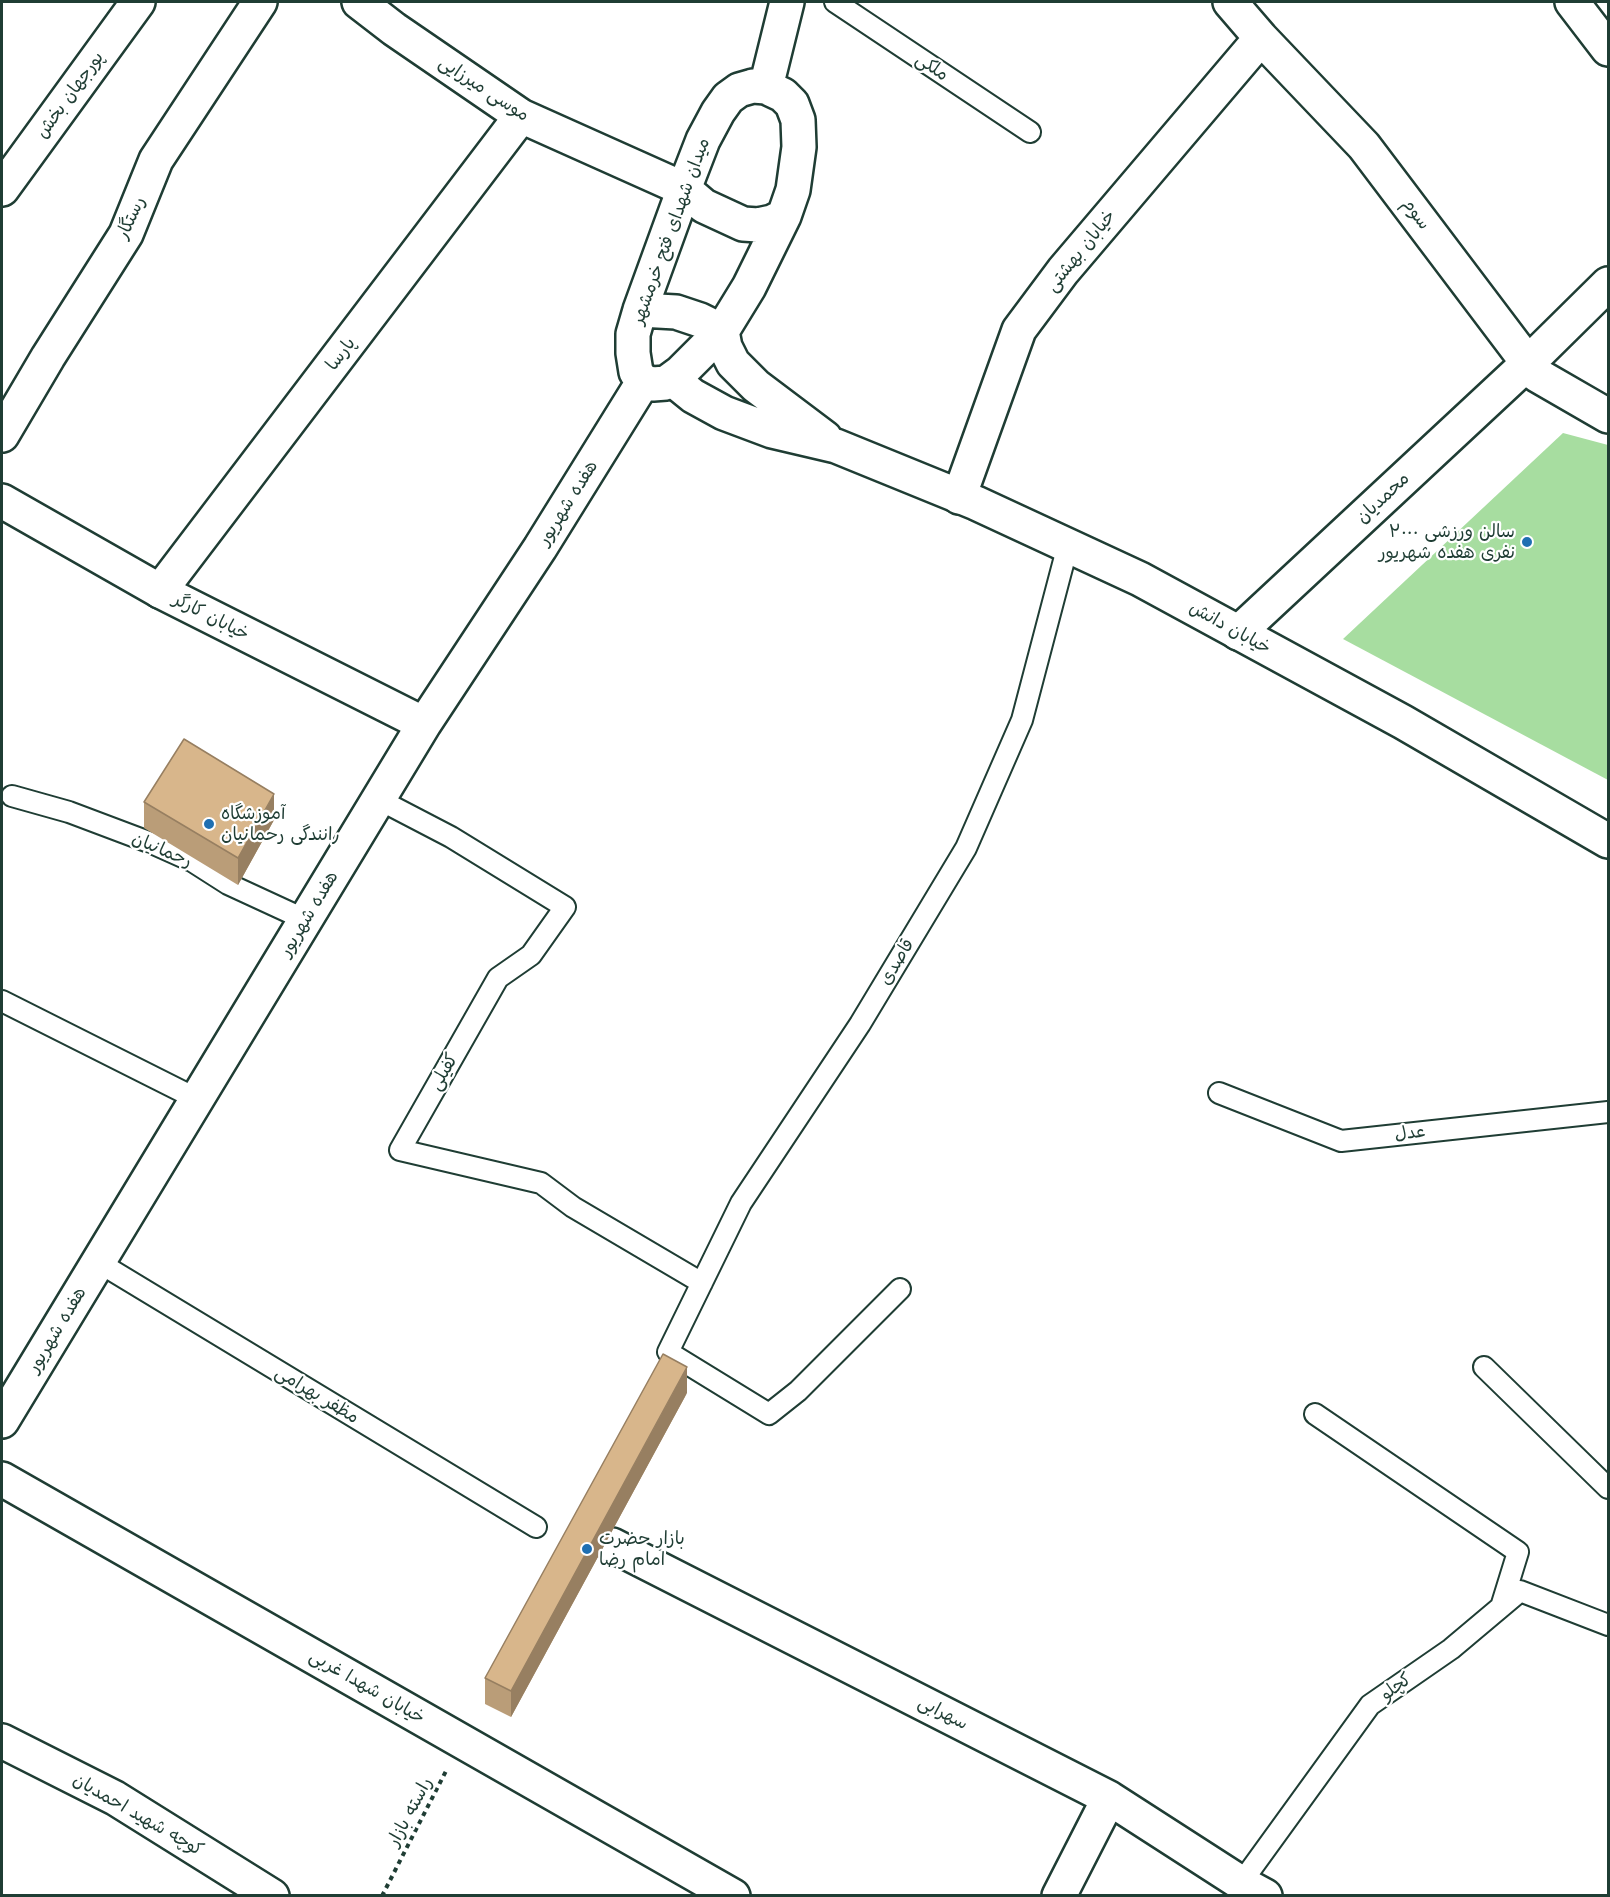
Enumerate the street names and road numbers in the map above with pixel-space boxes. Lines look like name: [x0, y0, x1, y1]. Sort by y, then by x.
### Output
street label: پورجهان بخش: [31, 47, 109, 143]
street label: ملکی: [911, 48, 953, 86]
street label: موسی میرزایی: [435, 52, 533, 126]
street label: میدان شهدای فتح خرمشهر: [627, 135, 715, 327]
street label: رستگار: [112, 193, 150, 243]
street label: سوم: [1397, 194, 1435, 234]
street label: خیابان بهشتی: [1041, 206, 1121, 296]
street label: پارسا: [322, 333, 360, 375]
street label: هفده شهریور: [533, 457, 603, 549]
street label: محمدیان: [1352, 468, 1414, 528]
street label: خیابان کارگر: [169, 589, 253, 645]
street label: خیابان دانش: [1186, 597, 1274, 659]
street label: رحمانیان: [129, 828, 195, 872]
street label: هفده شهریور: [275, 867, 343, 961]
street label: قاصدی: [875, 935, 919, 989]
street label: کفیلی: [425, 1050, 463, 1094]
street label: عدل: [1393, 1121, 1427, 1145]
street label: هفده شهریور: [23, 1283, 91, 1377]
street label: مظفر بهرامی: [271, 1362, 363, 1428]
street label: خیابان شهدا غربی: [305, 1645, 429, 1729]
street label: کچلو: [1376, 1669, 1416, 1705]
street label: سهرابی: [914, 1691, 972, 1735]
street label: کوچه شهید احمدیان: [69, 1769, 207, 1861]
street label: راسته بازار: [383, 1774, 437, 1850]

